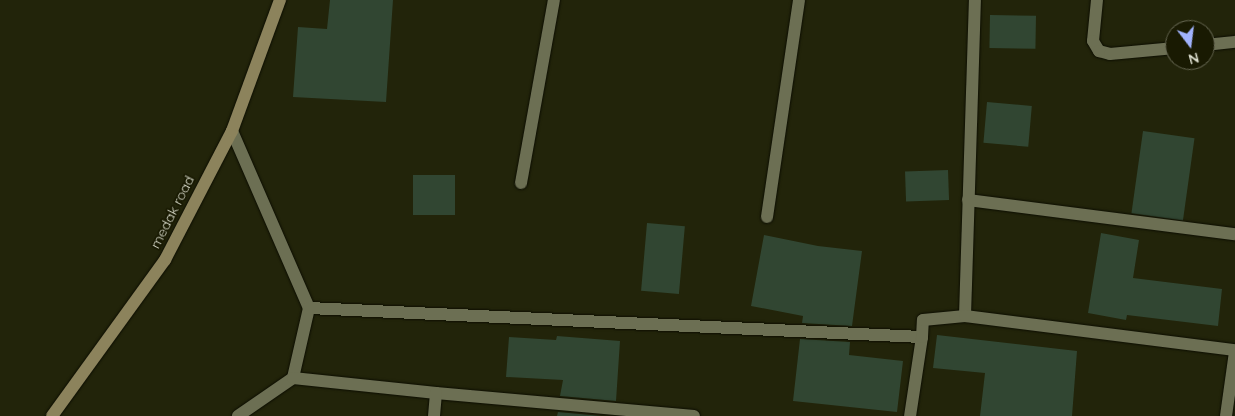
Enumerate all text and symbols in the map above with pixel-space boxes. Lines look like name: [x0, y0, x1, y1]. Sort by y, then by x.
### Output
north arrow: [1165, 20, 1215, 70]
text: N: [1186, 48, 1201, 69]
street label: medak road: [146, 173, 198, 251]

